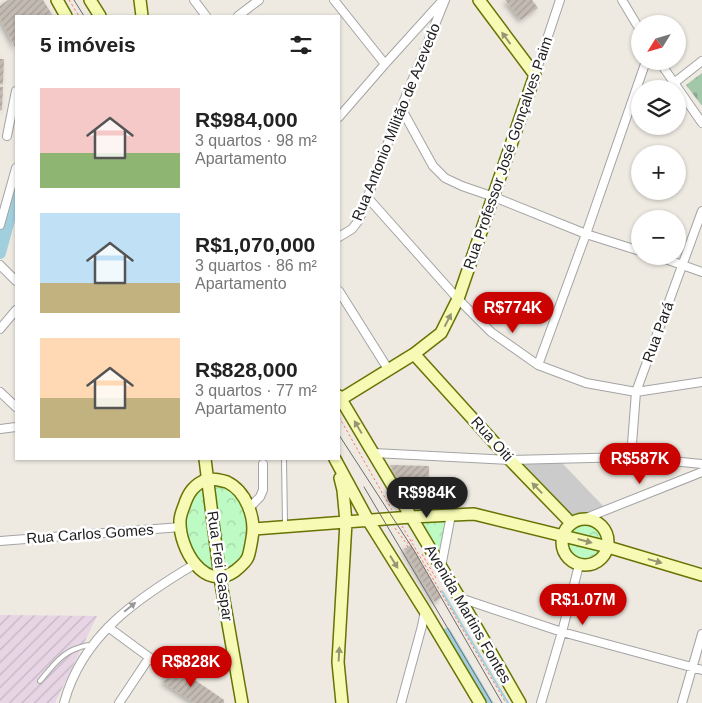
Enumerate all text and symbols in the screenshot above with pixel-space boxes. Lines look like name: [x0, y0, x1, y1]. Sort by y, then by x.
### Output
north arrow: [631, 15, 686, 70]
map controls: [631, 15, 686, 265]
street label: Rua Antonio Militão de Azevedo: [348, 20, 443, 223]
icon: filters: [287, 31, 315, 59]
one-way arrow: [501, 32, 512, 45]
text: 5 imóveis: [40, 33, 136, 56]
street label: Rua Professor José Gonçalves Paim: [460, 34, 555, 271]
button: layers: [631, 80, 686, 135]
icon: home: [80, 108, 140, 168]
text: R$984,000: [195, 108, 298, 131]
text: 3 quartos · 98 m²: [195, 132, 317, 149]
button: +: [631, 145, 686, 200]
text: Apartamento: [195, 150, 287, 167]
button: −: [631, 210, 686, 265]
icon: home: [80, 233, 140, 293]
text: R$1,070,000: [195, 233, 315, 256]
text: 3 quartos · 86 m²: [195, 257, 317, 274]
text: Apartamento: [195, 275, 287, 292]
pin: R$774K: [472, 292, 554, 334]
text: R$774K: [484, 299, 542, 316]
street label: Rua Pará: [639, 299, 677, 365]
one-way arrow: [444, 312, 452, 327]
icon: home: [80, 358, 140, 418]
text: R$828,000: [195, 358, 298, 381]
text: 3 quartos · 77 m²: [195, 382, 317, 399]
text: Apartamento: [195, 400, 287, 417]
street label: Rua Oiti: [468, 413, 517, 464]
one-way arrow: [353, 420, 362, 433]
pin: R$587K: [599, 442, 681, 485]
text: R$587K: [611, 450, 669, 467]
pin: R$984K: [386, 476, 468, 519]
one-way arrow: [531, 482, 543, 494]
text: R$984K: [398, 484, 456, 501]
street label: Rua Frei Gaspar: [204, 510, 237, 622]
street label: Rua Carlos Gomes: [26, 521, 154, 546]
one-way arrow: [578, 538, 593, 546]
street label: Avenida Martins Fontes: [422, 541, 515, 686]
one-way arrow: [390, 555, 399, 568]
one-way arrow: [647, 558, 662, 566]
pin: R$1.07M: [537, 584, 629, 626]
text: R$1.07M: [551, 591, 615, 608]
one-way arrow: [124, 602, 137, 613]
pin: R$828K: [150, 646, 232, 688]
one-way arrow: [335, 646, 343, 662]
text: R$828K: [162, 653, 220, 670]

